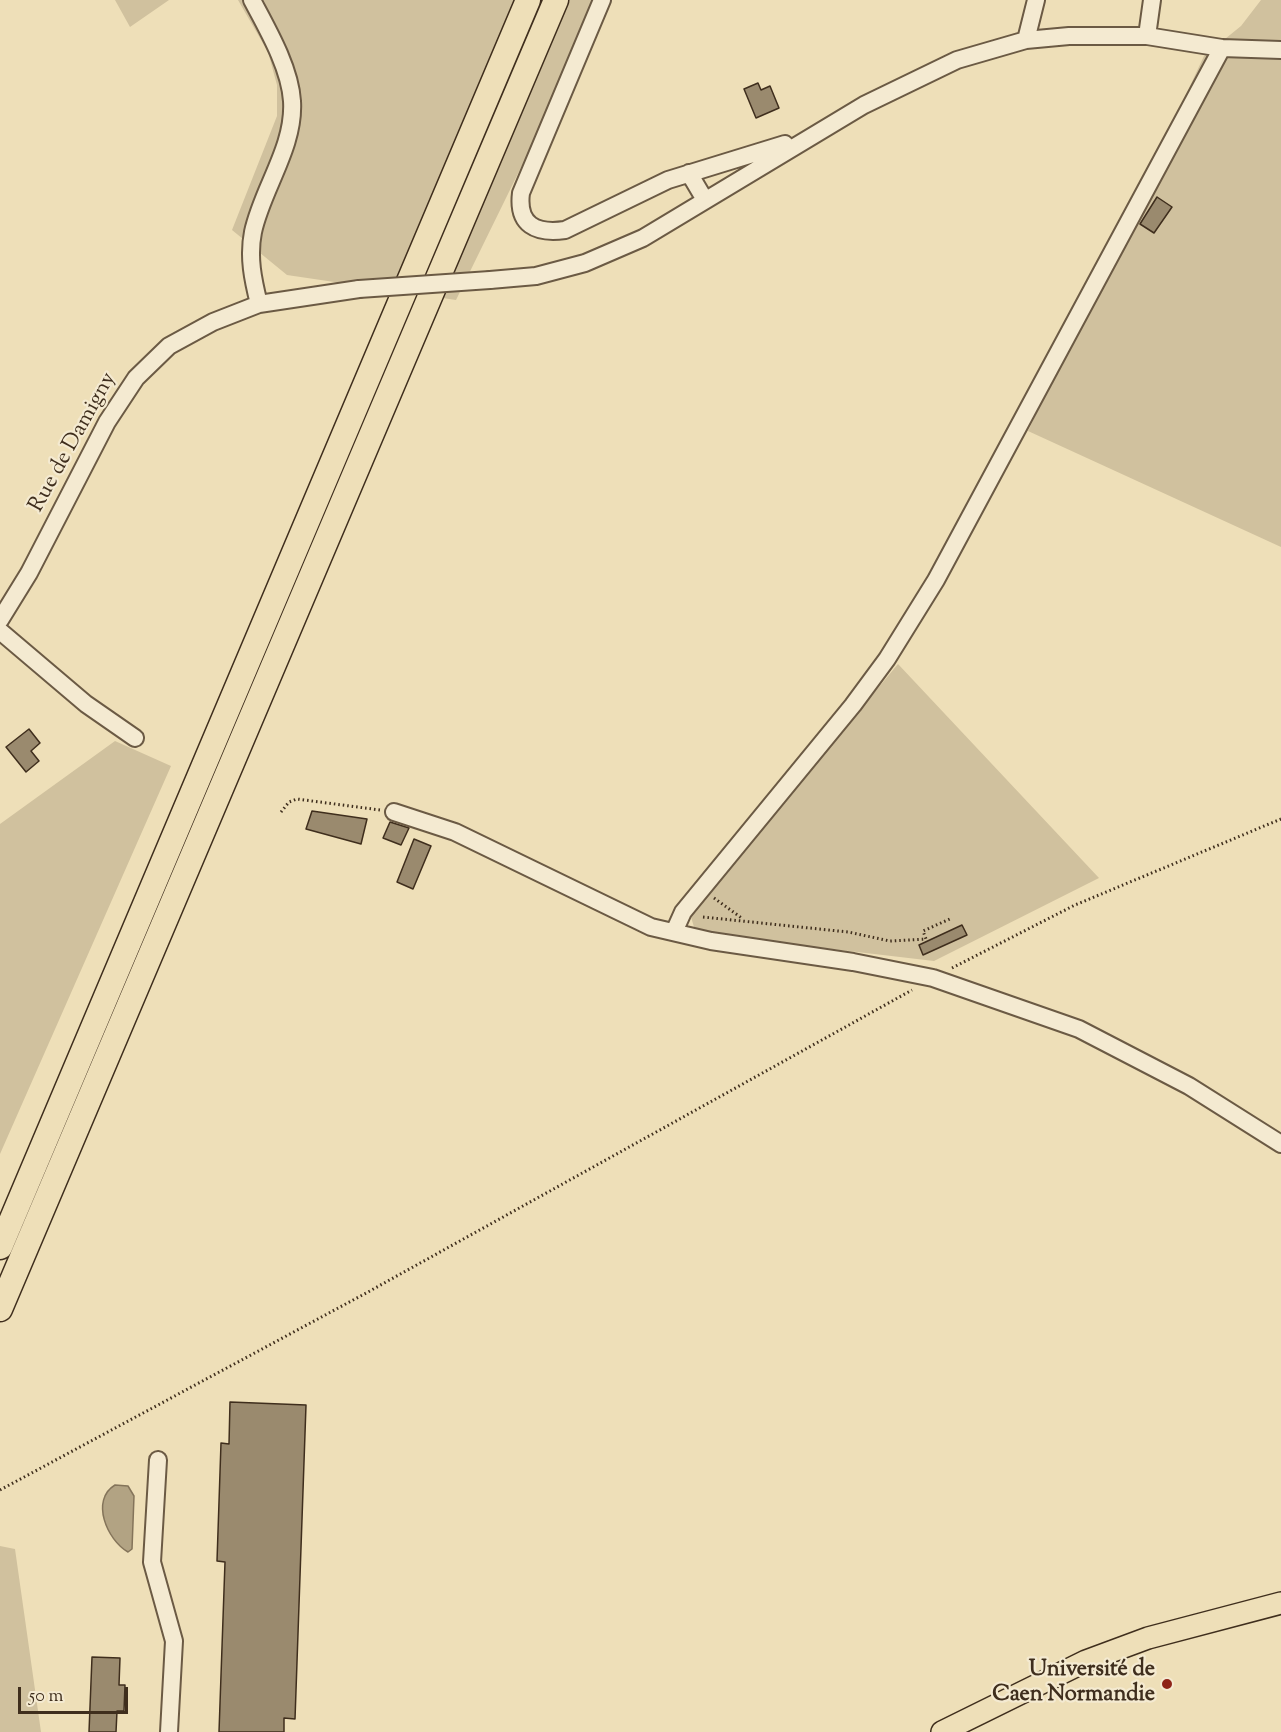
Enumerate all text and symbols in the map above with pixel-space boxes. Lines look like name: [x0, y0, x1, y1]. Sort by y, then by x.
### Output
street label: Rue de Damigny: [25, 368, 123, 518]
place label: Université de Caen Normandie: [992, 1658, 1155, 1710]
scale bar: [21, 1675, 130, 1713]
marker: Université de Caen Normandie: [1160, 1677, 1174, 1691]
text: 50 m: [29, 1684, 63, 1710]

